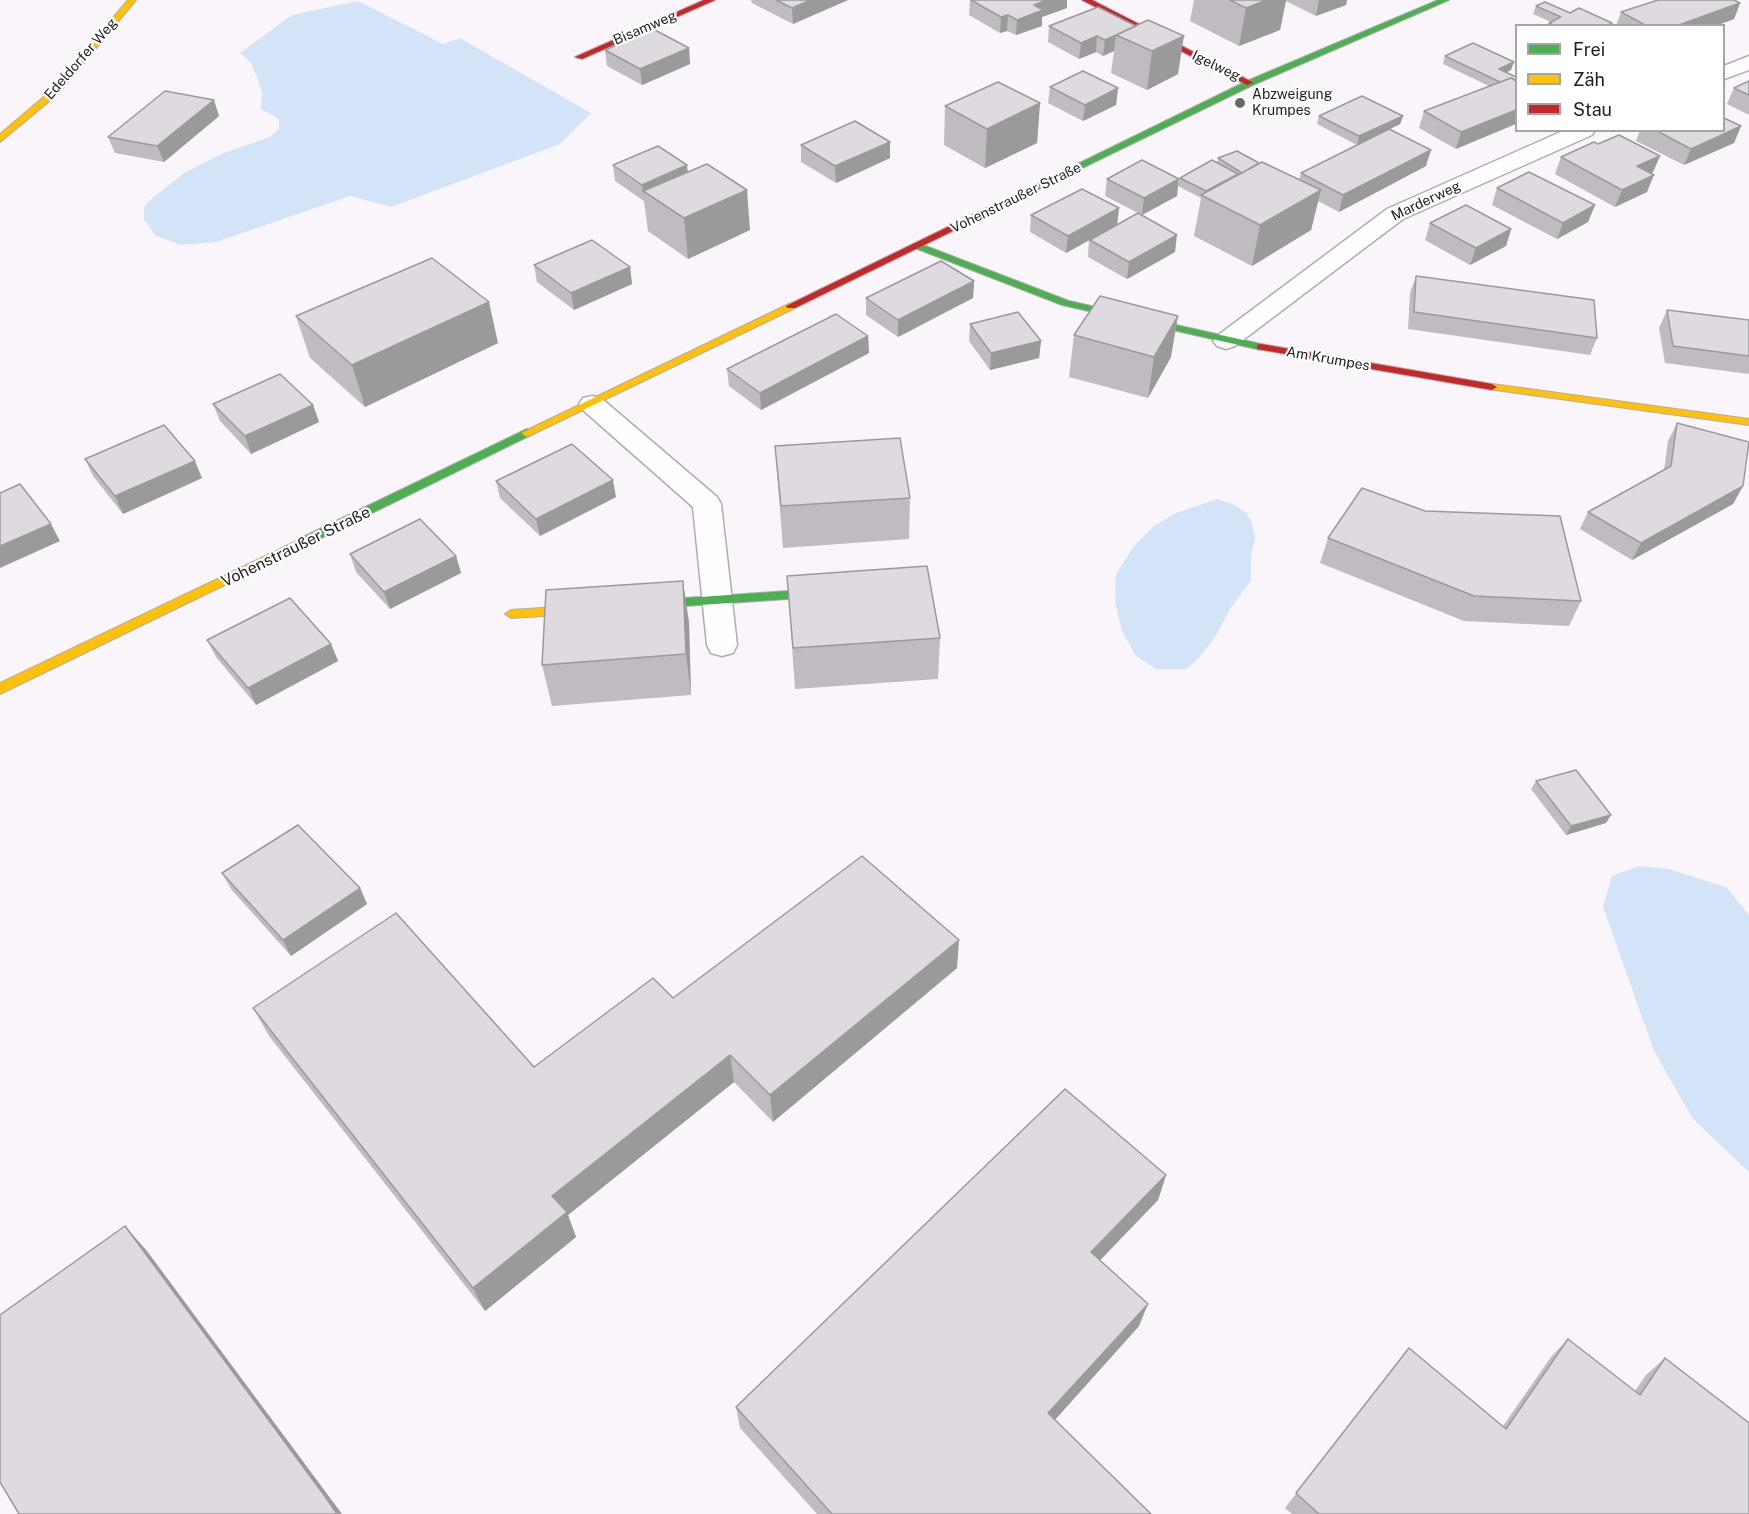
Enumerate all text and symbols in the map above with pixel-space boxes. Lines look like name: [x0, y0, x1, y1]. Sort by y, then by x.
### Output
street label: Bisamweg: [611, 7, 679, 49]
street label: Edeldorfer Weg: [41, 15, 121, 103]
legend: [1515, 24, 1725, 132]
text: Frei: [1573, 39, 1605, 60]
street label: Igelweg: [1189, 47, 1243, 85]
text: Zäh: [1573, 69, 1605, 90]
place label: Abzweigung Krumpes: [1252, 87, 1332, 120]
marker: Abzweigung Krumpes: [1233, 96, 1247, 110]
text: Stau: [1573, 99, 1612, 120]
street label: Vohenstraußer Straße: [948, 159, 1084, 237]
street label: Marderweg: [1389, 178, 1463, 224]
street label: Am Krumpes: [1285, 343, 1371, 375]
street label: Vohenstraußer Straße: [218, 503, 374, 591]

